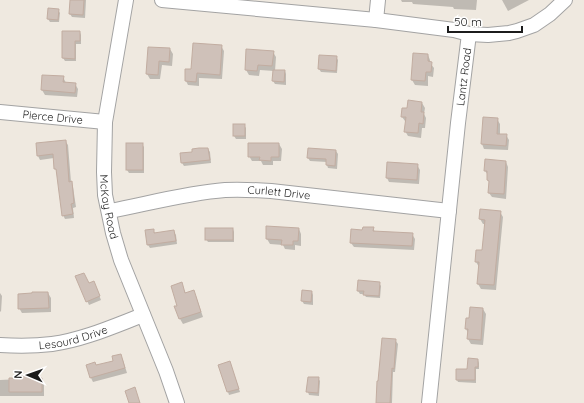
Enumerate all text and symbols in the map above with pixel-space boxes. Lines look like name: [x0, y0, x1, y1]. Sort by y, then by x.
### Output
scale bar: [448, 8, 522, 34]
text: 50 m: [454, 14, 482, 29]
street label: Lantz Road: [453, 47, 474, 107]
street label: Pierce Drive: [22, 107, 84, 127]
street label: McKay Road: [97, 174, 121, 241]
street label: Curlett Drive: [247, 183, 311, 202]
street label: Lesourd Drive: [38, 322, 109, 352]
north arrow: [8, 355, 48, 395]
text: N: [11, 370, 25, 379]

